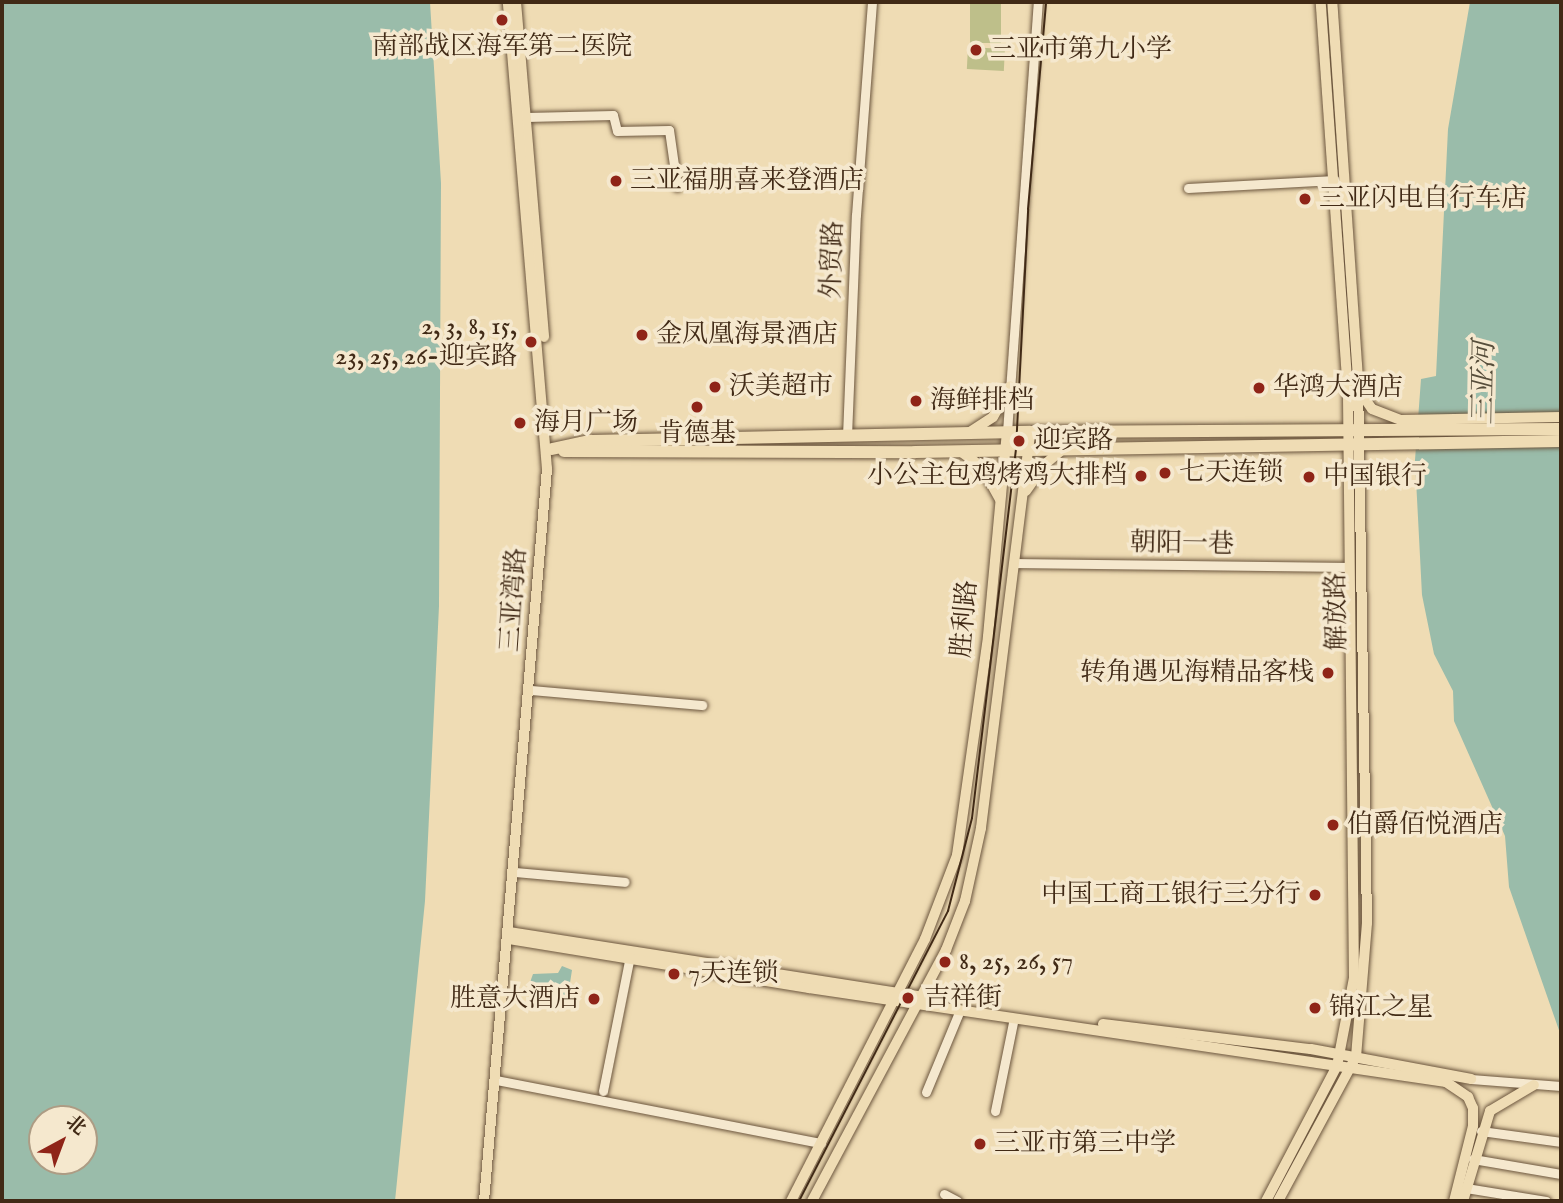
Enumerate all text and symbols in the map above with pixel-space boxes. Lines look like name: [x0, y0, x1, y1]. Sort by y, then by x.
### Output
marker: 南部战区海军第二医院: [494, 12, 510, 28]
place label: 南部战区海军第二医院: [372, 31, 632, 63]
place label: 三亚市第九小学: [990, 34, 1172, 66]
marker: 三亚市第九小学: [968, 42, 984, 58]
place label: 三亚福朋喜来登酒店: [630, 165, 864, 197]
marker: 三亚福朋喜来登酒店: [608, 173, 624, 189]
place label: 三亚闪电自行车店: [1319, 183, 1527, 215]
marker: 三亚闪电自行车店: [1297, 191, 1313, 207]
street label: 外贸路: [816, 220, 850, 300]
place label: 2, 3, 8, 15, 23, 25, 26-迎宾路: [335, 311, 517, 372]
place label: 金凤凰海景酒店: [656, 319, 838, 351]
marker: 金凤凰海景酒店: [634, 327, 650, 343]
marker: 2, 3, 8, 15, 23, 25, 26-迎宾路: [523, 334, 539, 350]
water label: 三亚河: [1467, 341, 1503, 425]
place label: 沃美超市: [729, 371, 833, 403]
place label: 华鸿大酒店: [1273, 372, 1403, 404]
marker: 沃美超市: [707, 379, 723, 395]
marker: 华鸿大酒店: [1251, 380, 1267, 396]
place label: 海鲜排档: [930, 385, 1034, 417]
marker: 海鲜排档: [908, 393, 924, 409]
marker: 肯德基: [689, 399, 705, 415]
place label: 海月广场: [534, 407, 638, 439]
marker: 海月广场: [512, 415, 528, 431]
place label: 肯德基: [658, 418, 736, 450]
place label: 迎宾路: [1035, 425, 1113, 457]
marker: 迎宾路: [1009, 431, 1029, 451]
place label: 七天连锁: [1179, 457, 1283, 489]
place label: 小公主包鸡烤鸡大排档: [867, 460, 1127, 492]
place label: 中国银行: [1323, 461, 1427, 493]
marker: 七天连锁: [1157, 465, 1173, 481]
marker: 小公主包鸡烤鸡大排档: [1133, 468, 1149, 484]
marker: 中国银行: [1301, 469, 1317, 485]
street label: 朝阳一巷: [1130, 527, 1234, 561]
street label: 三亚湾路: [495, 547, 533, 653]
street label: 解放路: [1321, 573, 1353, 651]
street label: 胜利路: [946, 579, 984, 659]
place label: 转角遇见海精品客栈: [1080, 657, 1314, 689]
marker: 转角遇见海精品客栈: [1320, 665, 1336, 681]
place label: 伯爵佰悦酒店: [1347, 809, 1503, 841]
marker: 伯爵佰悦酒店: [1325, 817, 1341, 833]
place label: 中国工商工银行三分行: [1041, 879, 1301, 911]
marker: 中国工商工银行三分行: [1307, 887, 1323, 903]
place label: 8, 25, 26, 57: [959, 946, 1073, 978]
marker: 8, 25, 26, 57: [937, 954, 953, 970]
place label: 7天连锁: [688, 958, 778, 990]
marker: 7天连锁: [666, 966, 682, 982]
place label: 吉祥街: [924, 982, 1002, 1014]
place label: 胜意大酒店: [450, 983, 580, 1015]
marker: 吉祥街: [898, 988, 918, 1008]
marker: 胜意大酒店: [586, 991, 602, 1007]
place label: 锦江之星: [1329, 992, 1433, 1024]
marker: 锦江之星: [1307, 1000, 1323, 1016]
north arrow: [28, 1105, 98, 1175]
text: 北: [60, 1110, 91, 1141]
place label: 三亚市第三中学: [994, 1128, 1176, 1160]
marker: 三亚市第三中学: [972, 1136, 988, 1152]

